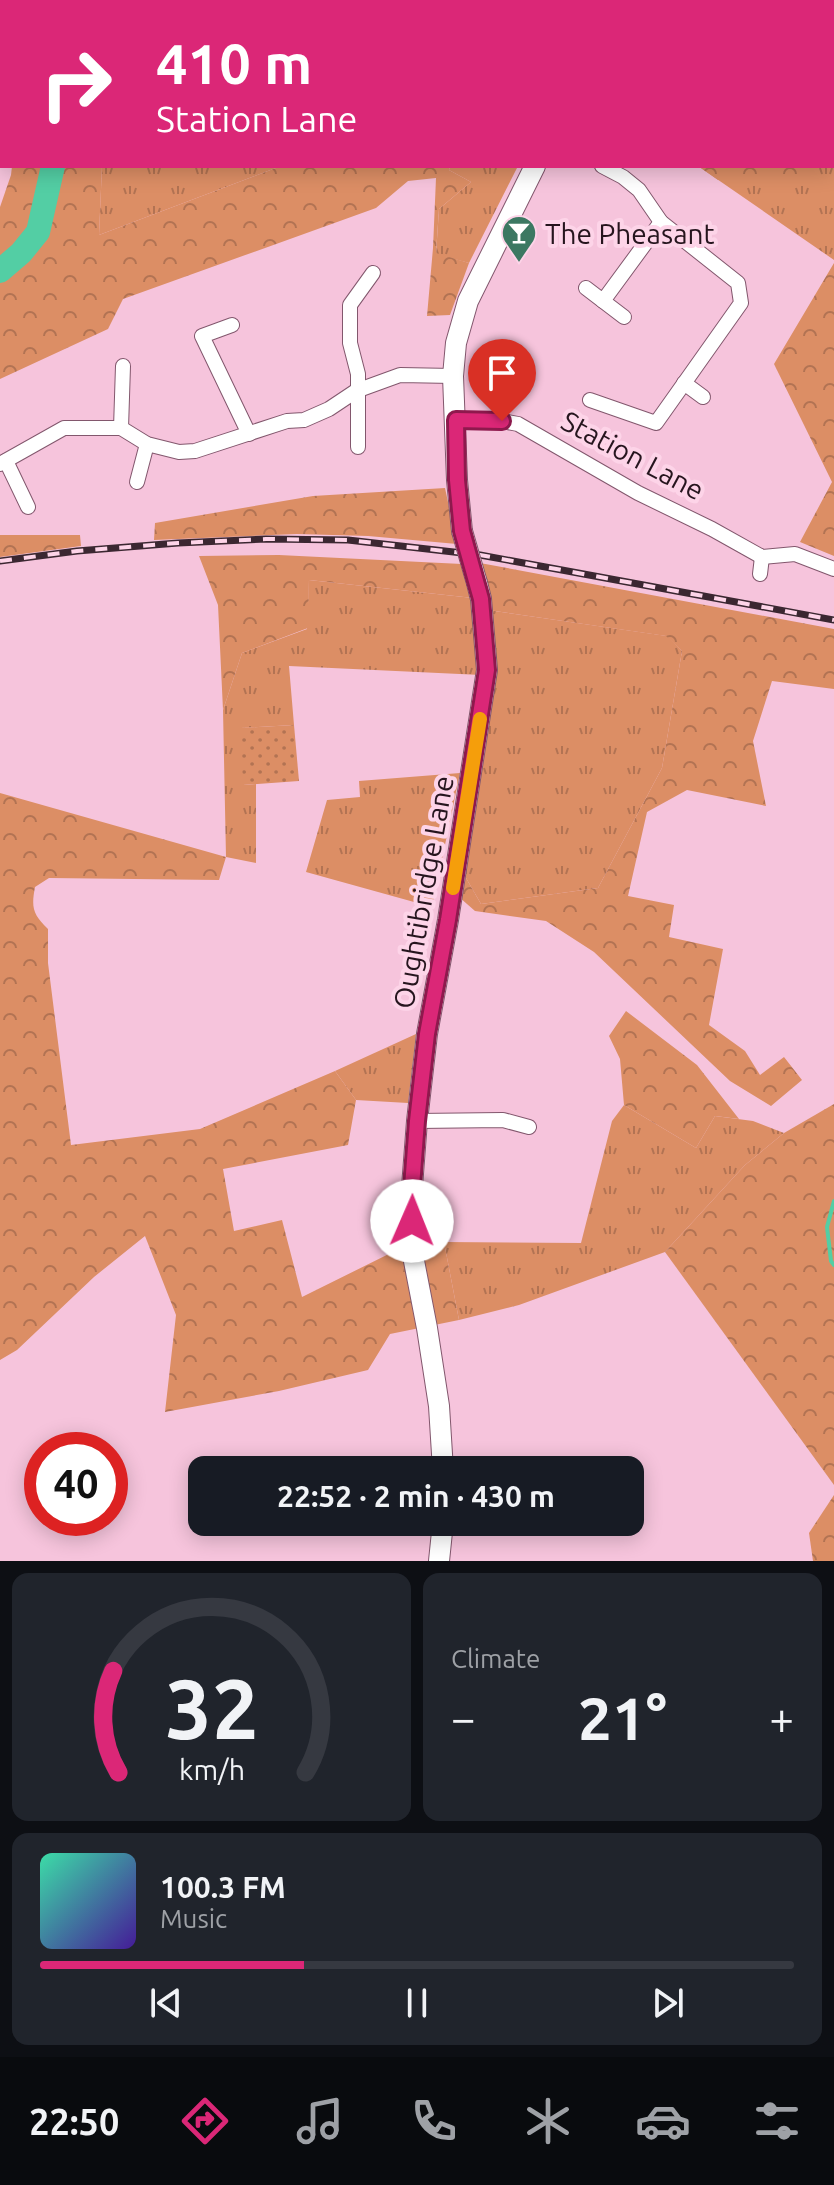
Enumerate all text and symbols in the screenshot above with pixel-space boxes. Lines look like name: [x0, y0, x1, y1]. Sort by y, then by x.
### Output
icon: right: [24, 32, 128, 136]
text: 410 m: [156, 32, 312, 95]
text: Station Lane: [156, 98, 358, 139]
bar icon: The Pheasant: [500, 214, 538, 264]
place label: The Pheasant: [545, 218, 715, 249]
pin: [468, 339, 536, 421]
icon: arrive: [480, 351, 524, 395]
street label: Station Lane: [557, 405, 709, 505]
street label: Oughtibridge Lane: [387, 773, 459, 1011]
position arrow: [370, 1179, 454, 1263]
speed limit sign: 40: [24, 1432, 128, 1536]
text: 22:52 · 2 min · 430 m: [277, 1479, 555, 1513]
text: Climate: [451, 1644, 540, 1673]
text: 32: [165, 1661, 258, 1755]
text: 21°: [578, 1684, 667, 1751]
text: −: [451, 1693, 476, 1742]
text: +: [769, 1693, 794, 1742]
text: km/h: [179, 1753, 245, 1785]
text: 100.3 FM: [160, 1870, 286, 1904]
text: Music: [160, 1904, 227, 1933]
icon: previous: [144, 1981, 188, 2025]
icon: pause: [395, 1981, 439, 2025]
icon: next: [646, 1981, 690, 2025]
icon: directions: [177, 2093, 233, 2149]
icon: music: [292, 2093, 348, 2149]
icon: phone: [406, 2093, 462, 2149]
icon: climate: [520, 2093, 576, 2149]
icon: car: [635, 2093, 691, 2149]
icon: filters: [749, 2093, 805, 2149]
text: 22:50: [29, 2101, 119, 2142]

